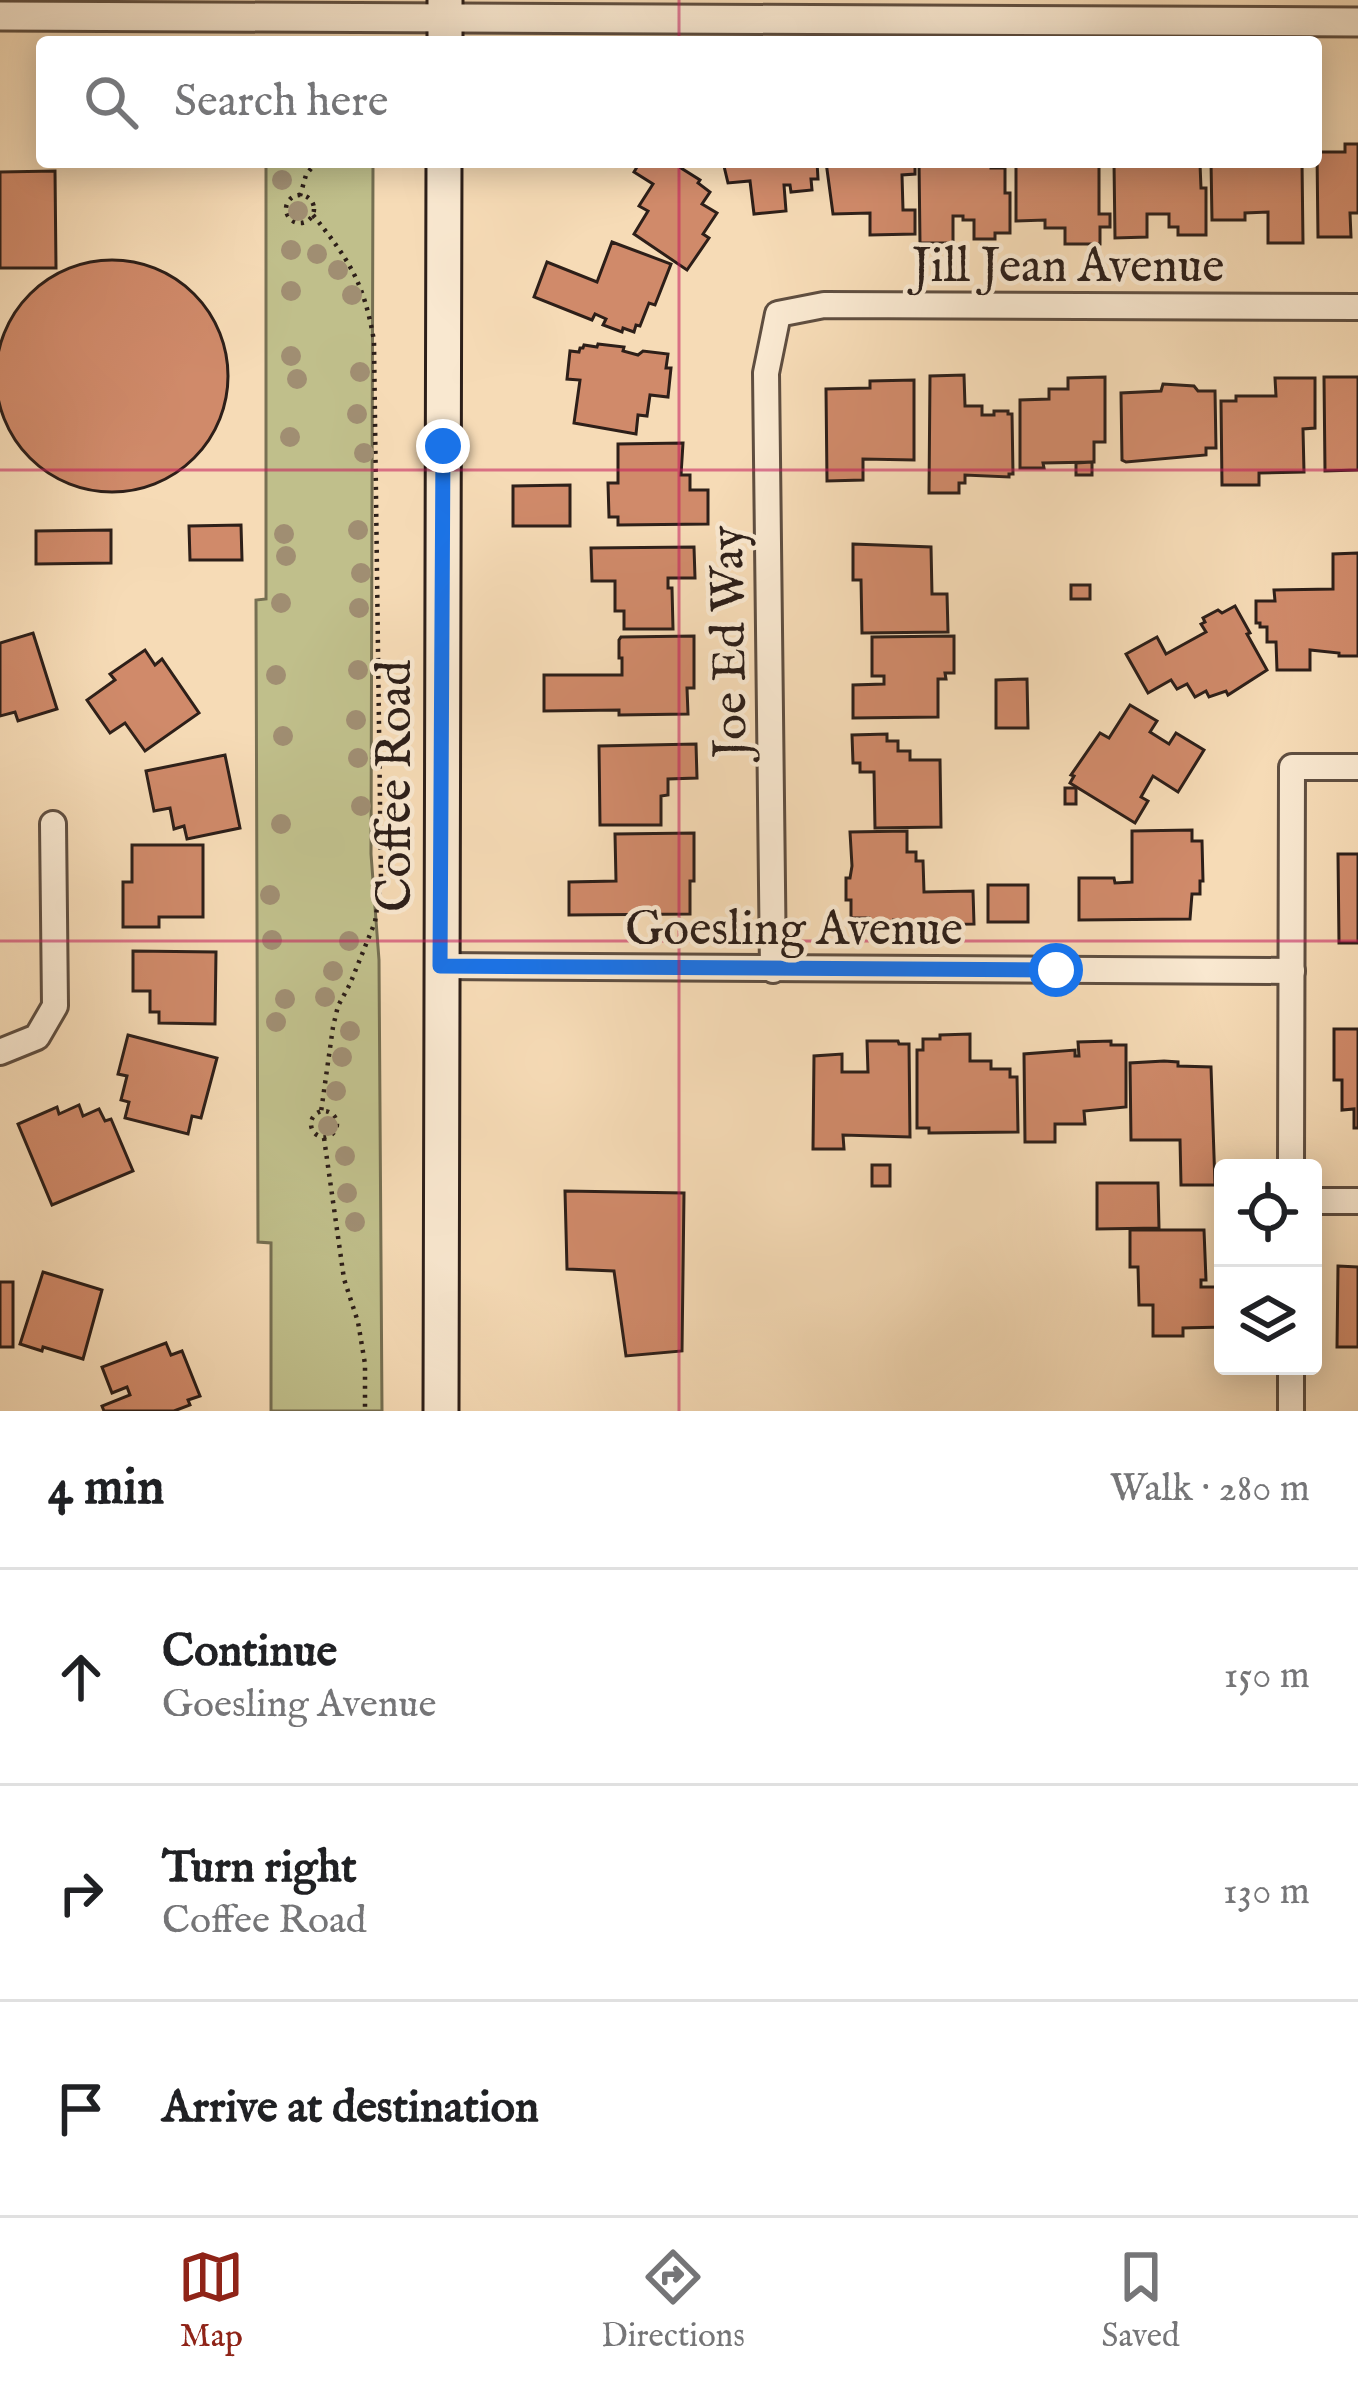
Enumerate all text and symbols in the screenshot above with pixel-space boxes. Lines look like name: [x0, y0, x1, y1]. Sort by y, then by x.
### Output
search box: [36, 36, 1322, 168]
icon: search: [78, 69, 144, 135]
text: Search here: [174, 74, 388, 131]
street label: Jill Jean Avenue: [907, 238, 1224, 298]
route end: [416, 419, 470, 473]
street label: Joe Ed Way: [699, 525, 763, 764]
street label: Coffee Road: [367, 660, 427, 912]
street label: Goesling Avenue: [625, 901, 963, 961]
route start: [1029, 943, 1083, 997]
map controls: [1214, 1159, 1322, 1375]
button: locate: [1214, 1159, 1322, 1267]
button: layers: [1214, 1267, 1322, 1375]
text: 4 min: [48, 1457, 164, 1522]
text: Walk · 280 m: [1110, 1465, 1310, 1514]
text: Continue: [162, 1624, 337, 1681]
icon: ahead: [48, 1644, 114, 1710]
text: 150 m: [1224, 1652, 1310, 1701]
text: Goesling Avenue: [162, 1681, 436, 1730]
text: Turn right: [162, 1840, 357, 1897]
icon: right: [48, 1860, 114, 1926]
text: 130 m: [1223, 1868, 1310, 1917]
text: Coffee Road: [162, 1897, 367, 1946]
icon: arrive: [48, 2076, 114, 2142]
text: Arrive at destination: [162, 2080, 539, 2137]
tab: Map: [178, 2244, 244, 2358]
tab: Directions: [601, 2244, 745, 2358]
tab: Saved: [1102, 2244, 1180, 2358]

